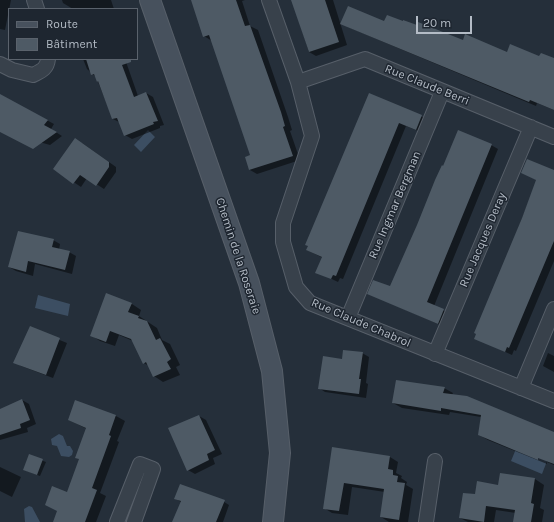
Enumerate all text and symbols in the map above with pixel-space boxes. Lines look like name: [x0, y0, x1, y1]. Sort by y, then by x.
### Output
legend: [8, 8, 138, 60]
scale bar: [418, 8, 474, 34]
text: 20 m: [423, 16, 451, 30]
text: Route: [46, 17, 78, 31]
text: Bâtiment: [46, 37, 97, 51]
street label: Rue Claude Berri: [382, 61, 472, 109]
street label: Rue Ingmar Bergman: [366, 149, 424, 261]
street label: Rue Jacques Deray: [457, 190, 509, 290]
street label: Chemin de la Roseraie: [212, 196, 264, 316]
street label: Rue Claude Chabrol: [309, 295, 413, 351]

